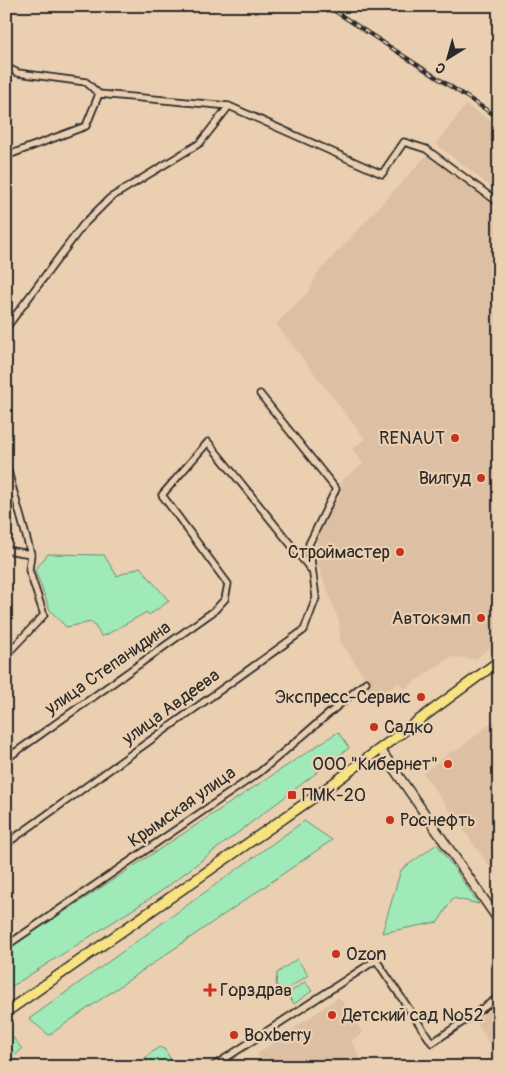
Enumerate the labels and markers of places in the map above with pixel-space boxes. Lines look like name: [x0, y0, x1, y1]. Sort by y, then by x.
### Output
place label: RENAUT: [379, 427, 445, 450]
marker: RENAUT: [449, 432, 461, 444]
place label: Вилгуд: [419, 467, 471, 490]
marker: Вилгуд: [475, 472, 487, 484]
place label: Строймастер: [288, 541, 390, 564]
marker: Строймастер: [394, 546, 406, 558]
place label: Автокэмп: [392, 607, 471, 630]
marker: Автокэмп: [475, 612, 487, 624]
place label: Экспресс-Сервис: [275, 686, 411, 709]
marker: Экспресс-Сервис: [415, 691, 427, 703]
place label: Садко: [384, 716, 434, 739]
marker: Садко: [368, 721, 380, 733]
place label: ООО "Кибернет": [312, 753, 438, 776]
marker: ООО "Кибернет": [442, 758, 454, 770]
place label: ПМК-20: [302, 784, 366, 807]
marker: ПМК-20: [286, 789, 298, 801]
place label: Роснефть: [400, 809, 476, 832]
marker: Роснефть: [384, 814, 396, 826]
place label: Ozon: [346, 943, 386, 966]
marker: Ozon: [330, 948, 342, 960]
place label: Горздрав: [220, 979, 292, 1002]
marker: Горздрав: [204, 984, 216, 996]
place label: Детский сад №52: [341, 1004, 484, 1027]
marker: Детский сад №52: [326, 1009, 338, 1021]
place label: Boxberry: [244, 1024, 311, 1047]
marker: Boxberry: [228, 1029, 240, 1041]

